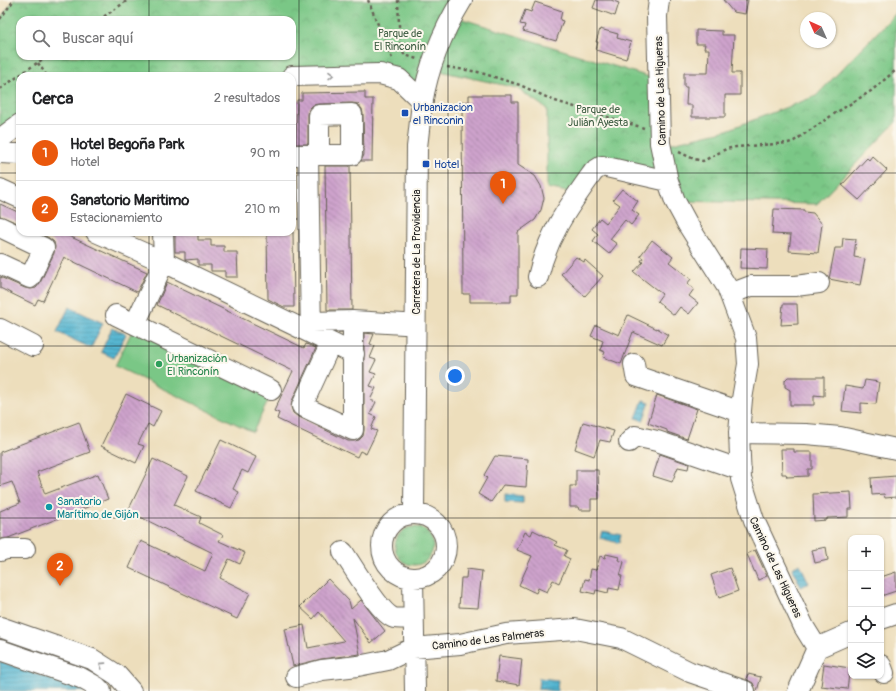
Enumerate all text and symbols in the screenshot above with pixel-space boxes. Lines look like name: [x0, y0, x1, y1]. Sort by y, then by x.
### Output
north arrow: [800, 12, 836, 48]
search box: [16, 16, 296, 60]
icon: search: [30, 27, 52, 49]
park label: Parque de El Rinconín: [374, 27, 426, 53]
text: Buscar aquí: [62, 29, 134, 48]
street label: Camino de Las Higueras: [652, 36, 669, 146]
one-way arrow: [328, 71, 334, 79]
text: Cerca: [32, 88, 73, 109]
text: 2 resultados: [214, 90, 280, 106]
place label: Urbanizacion el Rinconin: [413, 101, 473, 127]
park label: Parque de Julián Ayesta: [568, 103, 628, 129]
marker: Urbanizacion el Rinconin: [400, 108, 410, 118]
text: Hotel Begoña Park: [70, 135, 184, 154]
text: 1: [42, 145, 48, 161]
text: 90 m: [250, 145, 280, 161]
text: Hotel: [70, 154, 100, 170]
place label: Hotel: [434, 158, 459, 171]
marker: Hotel: [421, 159, 431, 169]
pin: 1: [490, 171, 516, 204]
street label: Carretera de La Providencia: [410, 189, 423, 315]
text: Sanatorio Maritimo: [70, 191, 189, 210]
text: 2: [41, 201, 49, 217]
text: 210 m: [244, 201, 280, 217]
text: Estacionamiento: [70, 210, 162, 226]
place label: Urbanización El Rinconín: [167, 352, 227, 378]
marker: Urbanización El Rinconín: [154, 359, 164, 369]
your location: [445, 366, 465, 386]
place label: Sanatorio Marítimo de Gijón: [57, 495, 139, 521]
marker: Sanatorio Marítimo de Gijón: [44, 502, 54, 512]
street label: Camino de Las Higueras: [747, 515, 805, 620]
map controls: [848, 535, 884, 679]
button: +: [848, 535, 884, 571]
pin: 2: [47, 553, 73, 586]
button: −: [848, 571, 884, 607]
button: locate: [848, 607, 884, 643]
street label: Camino de Las Palmeras: [431, 626, 545, 653]
button: layers: [848, 643, 884, 679]
one-way arrow: [99, 662, 106, 670]

